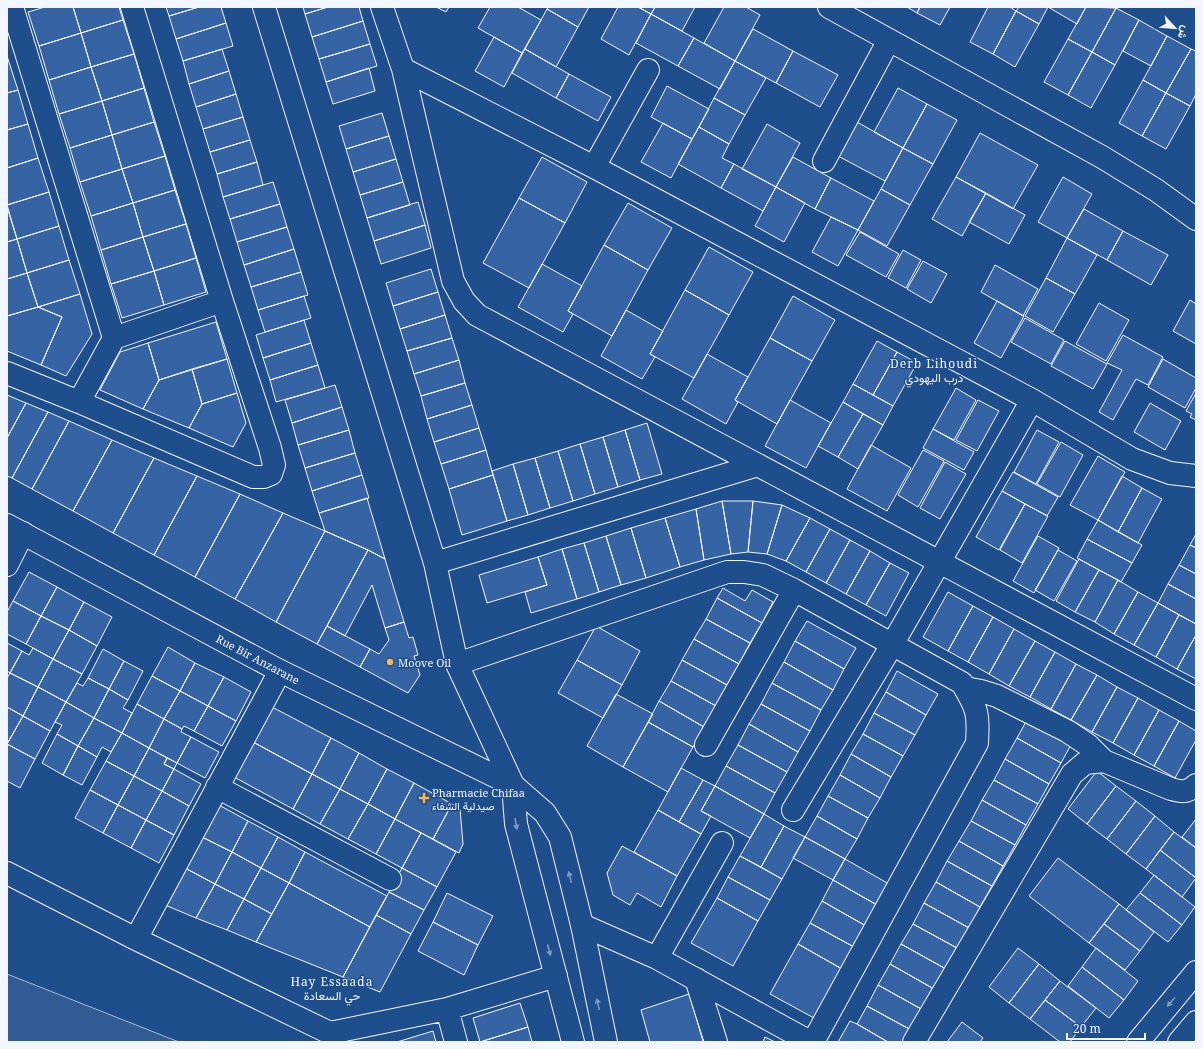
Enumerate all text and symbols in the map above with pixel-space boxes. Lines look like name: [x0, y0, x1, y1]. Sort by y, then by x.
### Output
north arrow: [1155, 8, 1195, 48]
text: ش: [1175, 23, 1194, 42]
district label: Derb Lihoudi درب اليهودي: [890, 355, 978, 388]
street label: Rue Bir Anzarane: [214, 631, 302, 687]
place label: Moove Oil: [398, 655, 452, 670]
marker: Moove Oil: [385, 657, 395, 667]
place label: Pharmacie Chifaa صيدلية الشفاء: [432, 785, 525, 813]
marker: Pharmacie Chifaa صيدلية الشفاء: [419, 793, 429, 803]
one-way arrow: [514, 818, 520, 830]
one-way arrow: [567, 871, 573, 883]
one-way arrow: [547, 943, 553, 956]
district label: Hay Essaada حي السعادة: [291, 973, 373, 1006]
one-way arrow: [1167, 997, 1176, 1008]
one-way arrow: [594, 998, 600, 1010]
scale bar: [1067, 1015, 1145, 1041]
text: 20 m: [1073, 1020, 1101, 1037]

